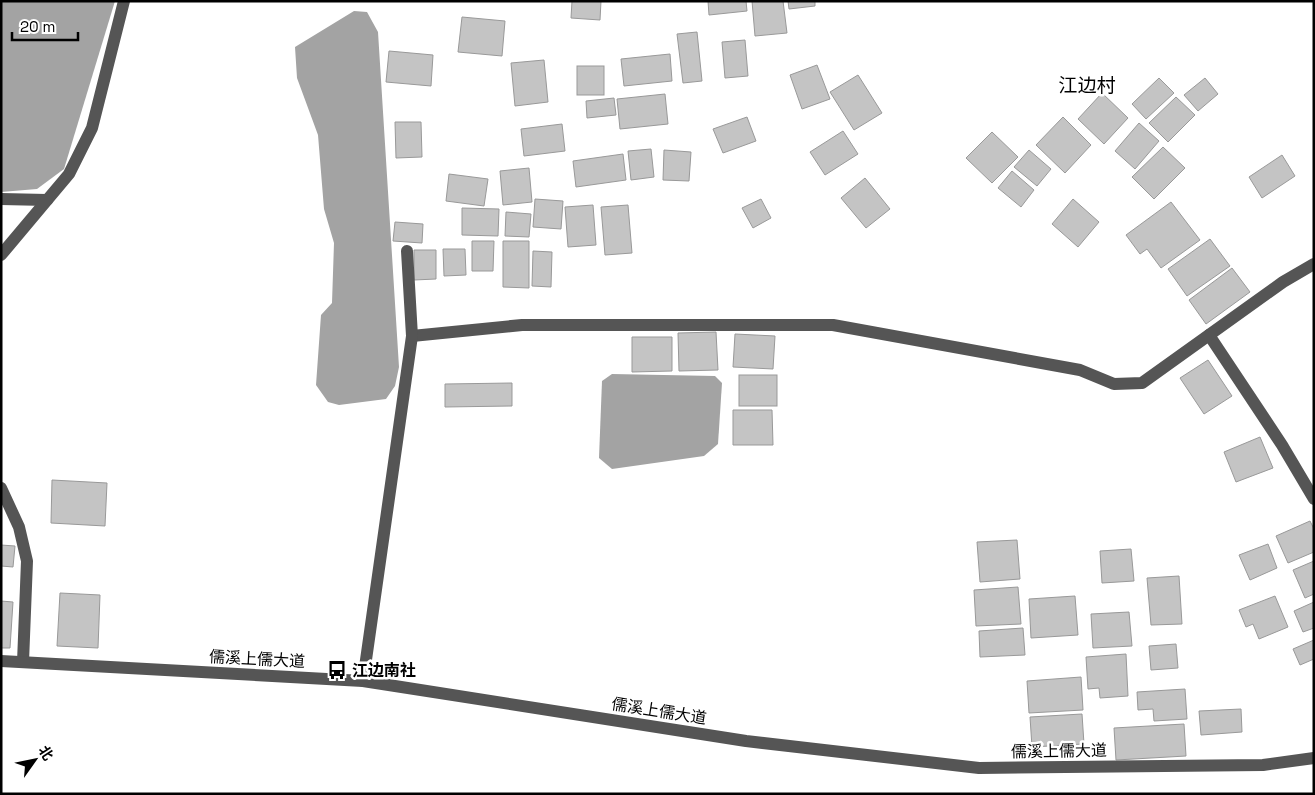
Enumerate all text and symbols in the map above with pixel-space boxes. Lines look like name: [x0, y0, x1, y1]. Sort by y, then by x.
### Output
scale bar: [12, 10, 79, 42]
text: 20 m: [20, 17, 55, 36]
district label: 江边村: [1058, 73, 1116, 98]
street label: 儒溪上儒大道: [209, 646, 305, 672]
bus stop icon: 江边南社: [326, 659, 348, 681]
place label: 江边南社: [352, 660, 416, 681]
street label: 儒溪上儒大道: [610, 693, 708, 729]
north arrow: [10, 735, 60, 785]
street label: 儒溪上儒大道: [1011, 740, 1107, 762]
text: 北: [35, 742, 57, 764]

